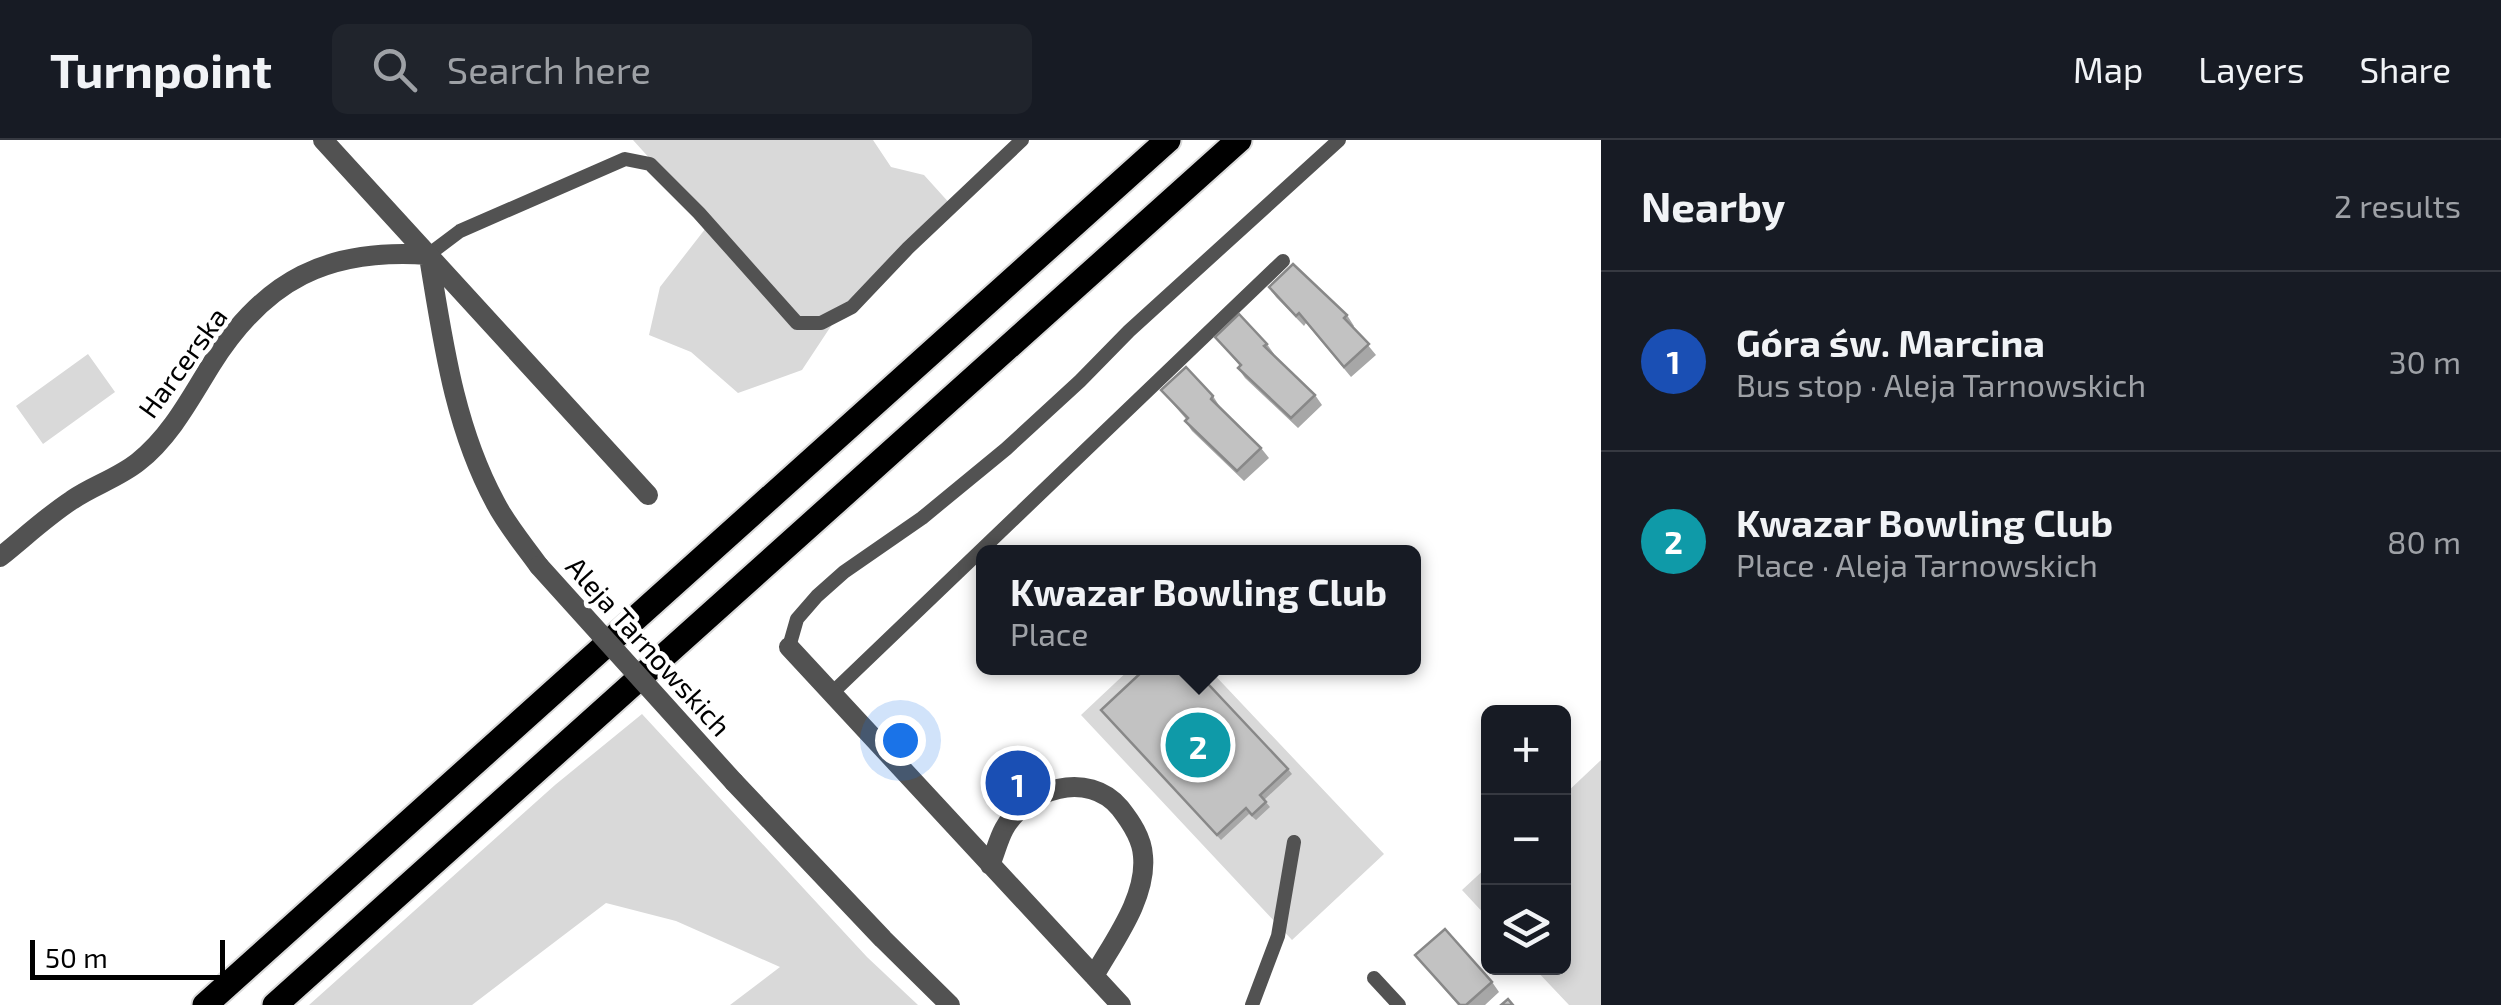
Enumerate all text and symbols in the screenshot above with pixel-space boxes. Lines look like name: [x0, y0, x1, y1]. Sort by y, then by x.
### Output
search box: [332, 24, 1032, 114]
text: Turnpoint: [50, 40, 272, 98]
icon: search: [367, 42, 422, 97]
text: Search here: [447, 46, 651, 92]
text: Map: [2073, 48, 2143, 90]
text: Layers: [2198, 48, 2304, 90]
text: Share: [2359, 48, 2451, 90]
text: Nearby: [1641, 180, 1785, 230]
text: 2 results: [2334, 186, 2461, 224]
street label: Harcerska: [130, 300, 234, 424]
text: Góra św. Marcina: [1736, 319, 2045, 365]
text: 1: [1667, 342, 1680, 380]
text: 30 m: [2389, 342, 2461, 380]
text: Bus stop · Aleja Tarnowskich: [1736, 365, 2146, 403]
text: Kwazar Bowling Club: [1736, 499, 2113, 545]
text: 2: [1664, 522, 1683, 560]
text: 80 m: [2387, 522, 2461, 560]
popup: [976, 545, 1421, 675]
text: Place · Aleja Tarnowskich: [1736, 545, 2098, 583]
street label: Aleja Tarnowskich: [560, 549, 738, 743]
text: Kwazar Bowling Club: [1010, 568, 1387, 614]
text: Place: [1010, 614, 1088, 652]
map controls: [1481, 705, 1571, 975]
button: +: [1481, 705, 1571, 795]
pin: 2: [1166, 708, 1230, 782]
your location: [875, 715, 926, 766]
pin: 1: [986, 746, 1050, 820]
button: −: [1481, 795, 1571, 885]
button: layers: [1481, 885, 1571, 975]
scale bar: [30, 935, 225, 980]
text: 50 m: [45, 940, 108, 974]

